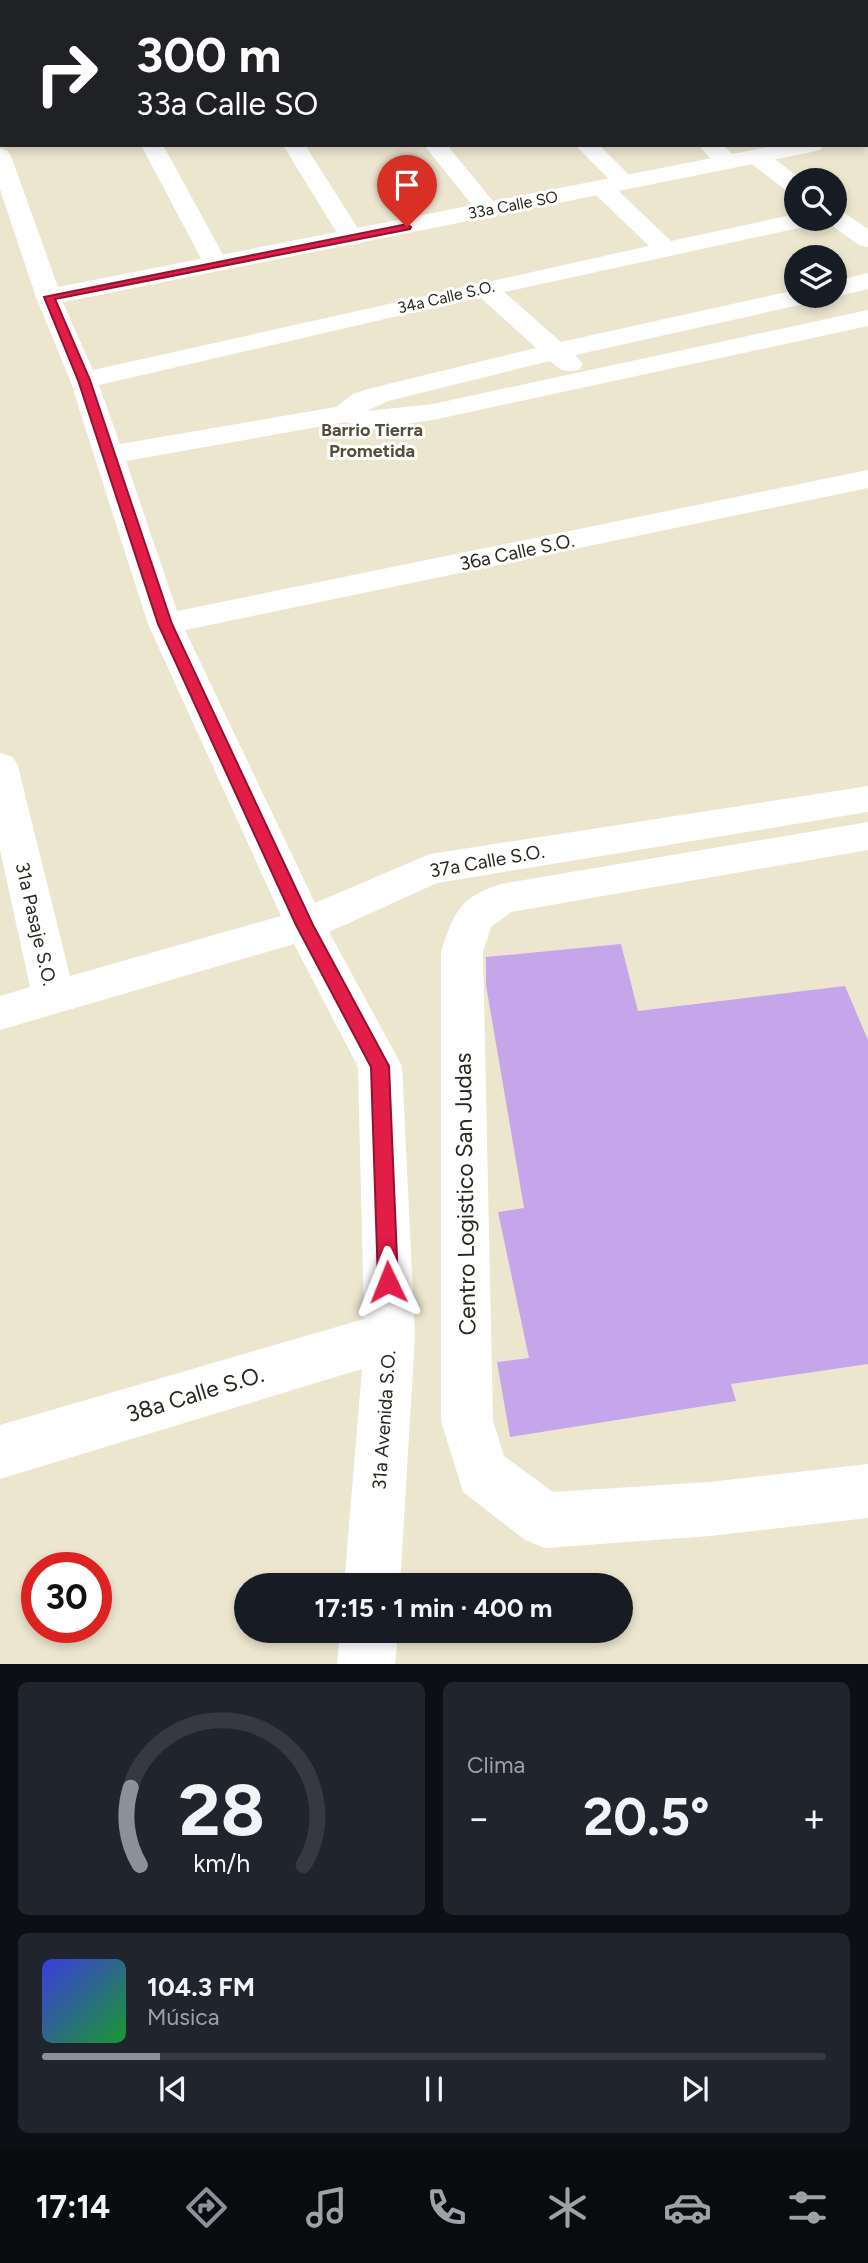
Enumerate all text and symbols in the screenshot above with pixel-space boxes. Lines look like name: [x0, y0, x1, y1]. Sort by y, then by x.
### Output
text: 300 m: [136, 25, 281, 84]
icon: right: [21, 28, 112, 119]
text: 33a Calle SO: [136, 85, 318, 123]
pin: [377, 155, 437, 227]
icon: arrive: [388, 166, 426, 204]
map controls: [784, 168, 847, 308]
button: search: [784, 168, 847, 231]
street label: 33a Calle SO: [466, 187, 560, 223]
button: layers: [784, 245, 847, 308]
street label: 34a Calle S.O.: [396, 277, 496, 317]
district label: Barrio Tierra Prometida: [321, 419, 423, 462]
street label: 36a Calle S.O.: [458, 529, 576, 575]
street label: 37a Calle S.O.: [428, 840, 546, 882]
street label: 31a Pasaje S.O.: [11, 860, 61, 988]
street label: Centro Logistico San Judas: [449, 1052, 481, 1336]
position arrow: [351, 1245, 425, 1319]
street label: 31a Avenida S.O.: [368, 1349, 400, 1491]
street label: 38a Calle S.O.: [123, 1360, 267, 1428]
speed limit sign: 30: [21, 1552, 112, 1643]
text: 17:15 · 1 min · 400 m: [314, 1592, 553, 1624]
text: Clima: [467, 1751, 525, 1779]
text: 28: [178, 1766, 265, 1853]
text: 20.5°: [583, 1786, 710, 1848]
text: −: [467, 1795, 491, 1841]
text: +: [802, 1795, 826, 1841]
text: km/h: [193, 1847, 250, 1877]
text: 104.3 FM: [147, 1971, 255, 2003]
text: Música: [147, 2003, 220, 2031]
icon: previous: [154, 2070, 192, 2108]
icon: pause: [415, 2070, 453, 2108]
icon: next: [676, 2070, 714, 2108]
icon: directions: [182, 2183, 231, 2232]
icon: music: [302, 2183, 351, 2232]
icon: phone: [422, 2183, 471, 2232]
icon: climate: [543, 2183, 592, 2232]
icon: car: [663, 2183, 712, 2232]
icon: filters: [783, 2183, 832, 2232]
text: 17:14: [36, 2188, 110, 2226]

